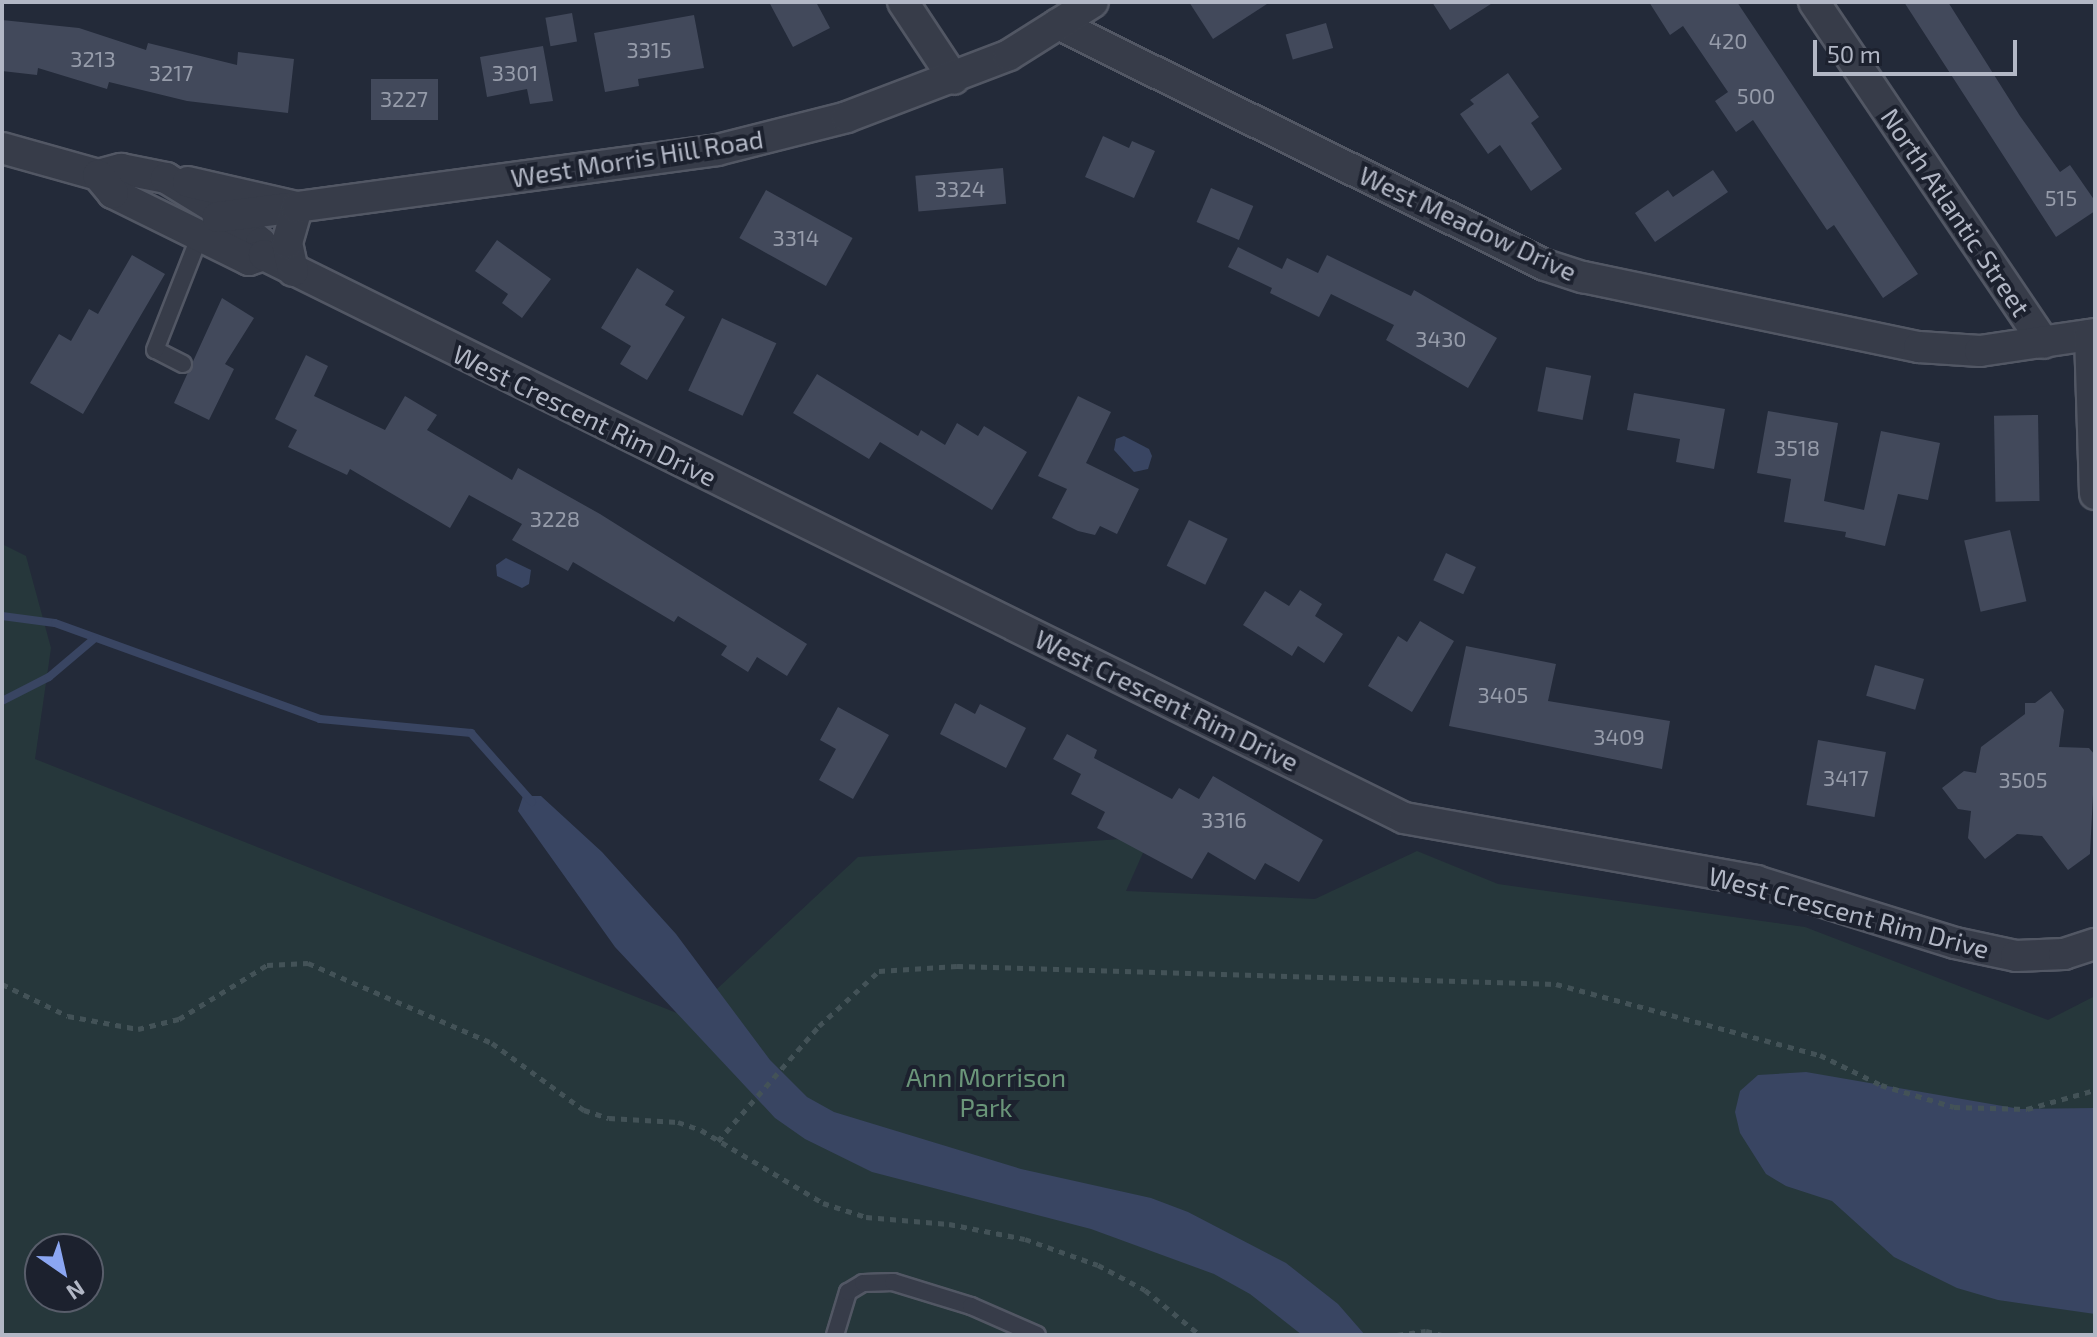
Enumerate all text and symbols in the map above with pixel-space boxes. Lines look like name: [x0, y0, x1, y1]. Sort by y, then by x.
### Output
scale bar: [1817, 24, 2021, 74]
house number: 420: [1708, 28, 1748, 54]
house number: 3315: [626, 37, 672, 63]
text: 50 m: [1827, 39, 1881, 68]
house number: 3213: [70, 46, 116, 72]
house number: 3217: [149, 60, 193, 86]
house number: 3301: [492, 60, 538, 86]
house number: 500: [1737, 83, 1775, 109]
house number: 3227: [380, 86, 428, 112]
street label: North Atlantic Street: [1875, 102, 2037, 322]
street label: West Morris Hill Road: [508, 123, 766, 193]
street label: West Meadow Drive: [1354, 159, 1582, 287]
house number: 3324: [935, 176, 985, 202]
house number: 515: [2045, 185, 2077, 211]
house number: 3314: [773, 225, 819, 251]
house number: 3430: [1415, 326, 1467, 352]
street label: West Crescent Rim Drive: [448, 338, 722, 492]
house number: 3518: [1774, 435, 1820, 461]
house number: 3228: [530, 506, 580, 532]
street label: West Crescent Rim Drive: [1030, 623, 1304, 777]
house number: 3405: [1478, 682, 1528, 708]
house number: 3409: [1593, 724, 1645, 750]
house number: 3417: [1823, 765, 1869, 791]
house number: 3505: [1998, 767, 2048, 793]
house number: 3316: [1201, 807, 1247, 833]
street label: West Crescent Rim Drive: [1705, 860, 1993, 964]
park label: Ann Morrison Park: [906, 1061, 1066, 1122]
north arrow: [24, 1233, 104, 1313]
text: N: [62, 1276, 90, 1306]

